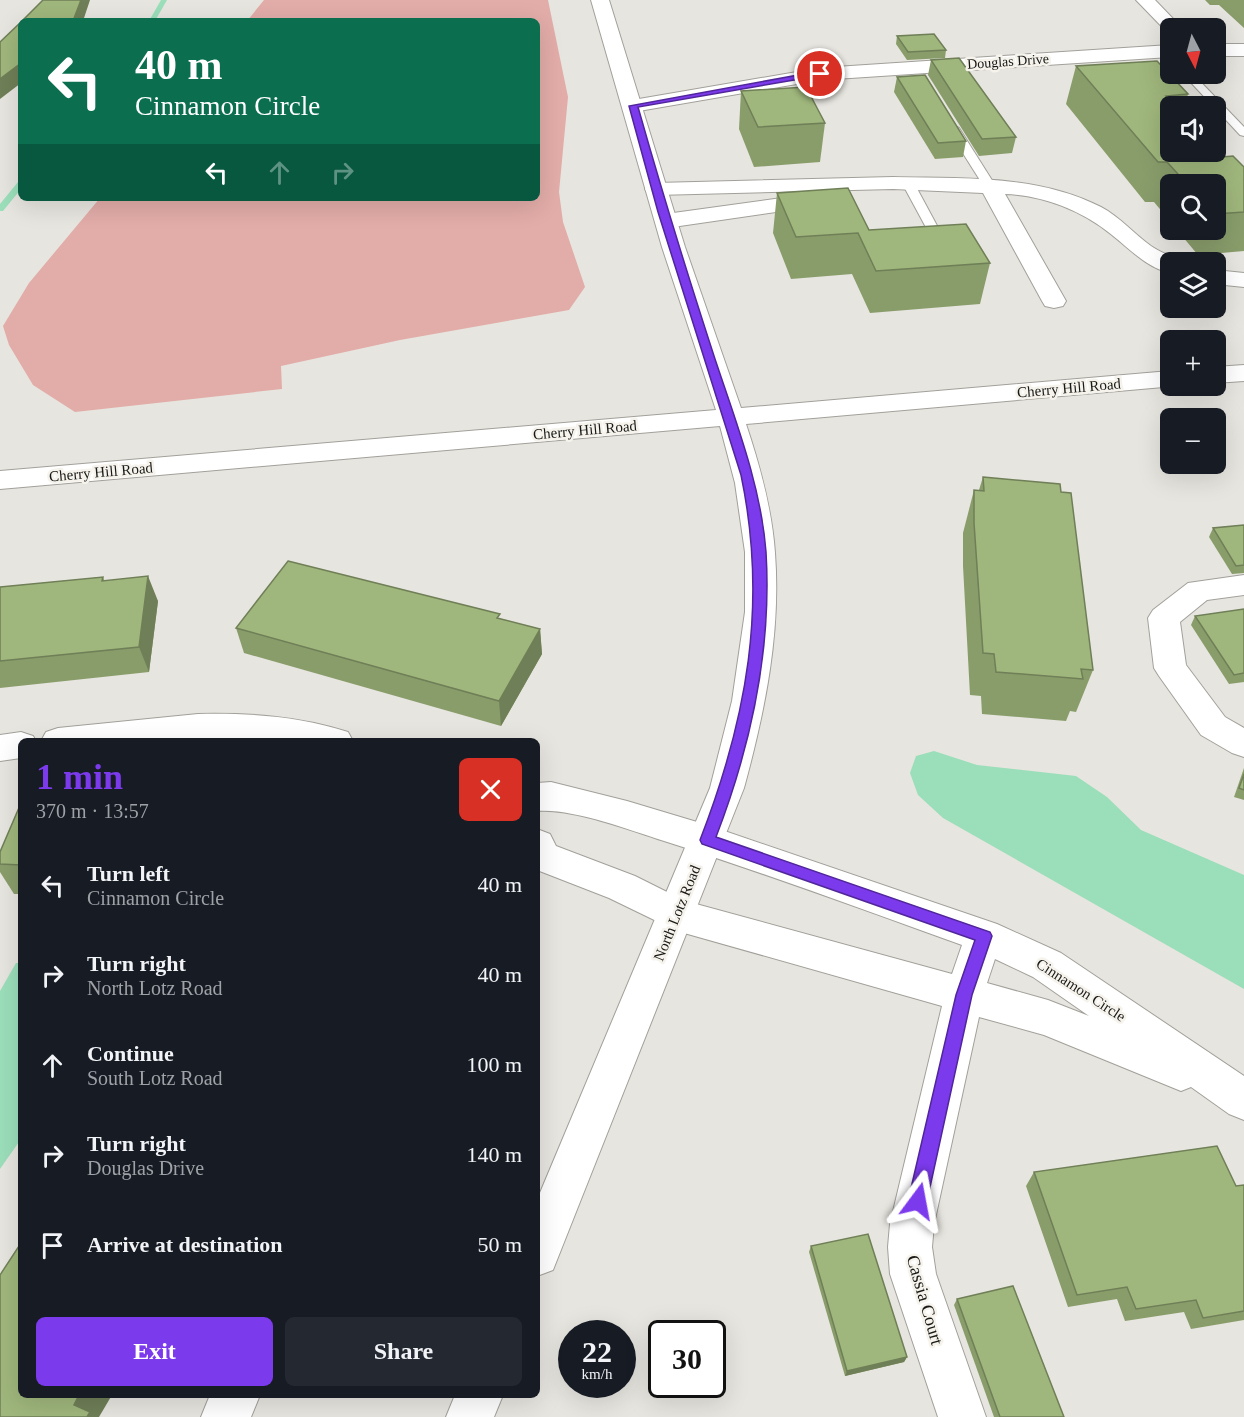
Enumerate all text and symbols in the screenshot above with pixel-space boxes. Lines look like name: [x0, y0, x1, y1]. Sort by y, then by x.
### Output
north arrow: [1160, 18, 1226, 84]
map controls: [1160, 18, 1226, 474]
icon: left: [36, 42, 114, 120]
text: 40 m: [135, 42, 223, 88]
pin: [794, 48, 845, 99]
street label: Douglas Drive: [967, 51, 1049, 72]
icon: arrive: [803, 57, 836, 90]
text: Cinnamon Circle: [135, 91, 320, 121]
button: sound: [1160, 96, 1226, 162]
icon: left: [200, 156, 233, 189]
icon: ahead: [263, 156, 296, 189]
icon: right: [326, 156, 359, 189]
button: search: [1160, 174, 1226, 240]
button: layers: [1160, 252, 1226, 318]
button: +: [1160, 330, 1226, 396]
street label: Cherry Hill Road: [1016, 375, 1122, 401]
button: −: [1160, 408, 1226, 474]
street label: Cherry Hill Road: [532, 417, 638, 443]
street label: Cherry Hill Road: [48, 459, 154, 485]
text: 1 min: [36, 757, 123, 797]
button: close: [459, 758, 522, 821]
text: 370 m · 13:57: [36, 800, 149, 822]
text: Turn left: [87, 861, 170, 886]
street label: North Lotz Road: [651, 862, 704, 963]
icon: left: [36, 869, 69, 902]
text: 40 m: [477, 872, 522, 897]
text: Cinnamon Circle: [87, 887, 224, 909]
text: Turn right: [87, 951, 186, 976]
street label: Cinnamon Circle: [1033, 955, 1129, 1025]
icon: right: [36, 959, 69, 992]
text: 40 m: [477, 962, 522, 987]
text: North Lotz Road: [87, 977, 223, 999]
text: Continue: [87, 1041, 174, 1066]
icon: ahead: [36, 1049, 69, 1082]
text: 100 m: [466, 1052, 522, 1077]
text: South Lotz Road: [87, 1067, 223, 1089]
text: Turn right: [87, 1131, 186, 1156]
icon: right: [36, 1139, 69, 1172]
text: 140 m: [466, 1142, 522, 1167]
text: Douglas Drive: [87, 1157, 204, 1179]
position arrow: [886, 1169, 950, 1233]
icon: arrive: [36, 1229, 69, 1262]
text: Arrive at destination: [87, 1232, 283, 1257]
text: 50 m: [477, 1232, 522, 1257]
street label: Cassia Court: [903, 1253, 947, 1347]
button: Exit: [36, 1317, 273, 1386]
button: Share: [285, 1317, 522, 1386]
speed limit sign: 30: [648, 1320, 726, 1398]
text: 22: [582, 1335, 612, 1368]
text: km/h: [582, 1366, 612, 1382]

